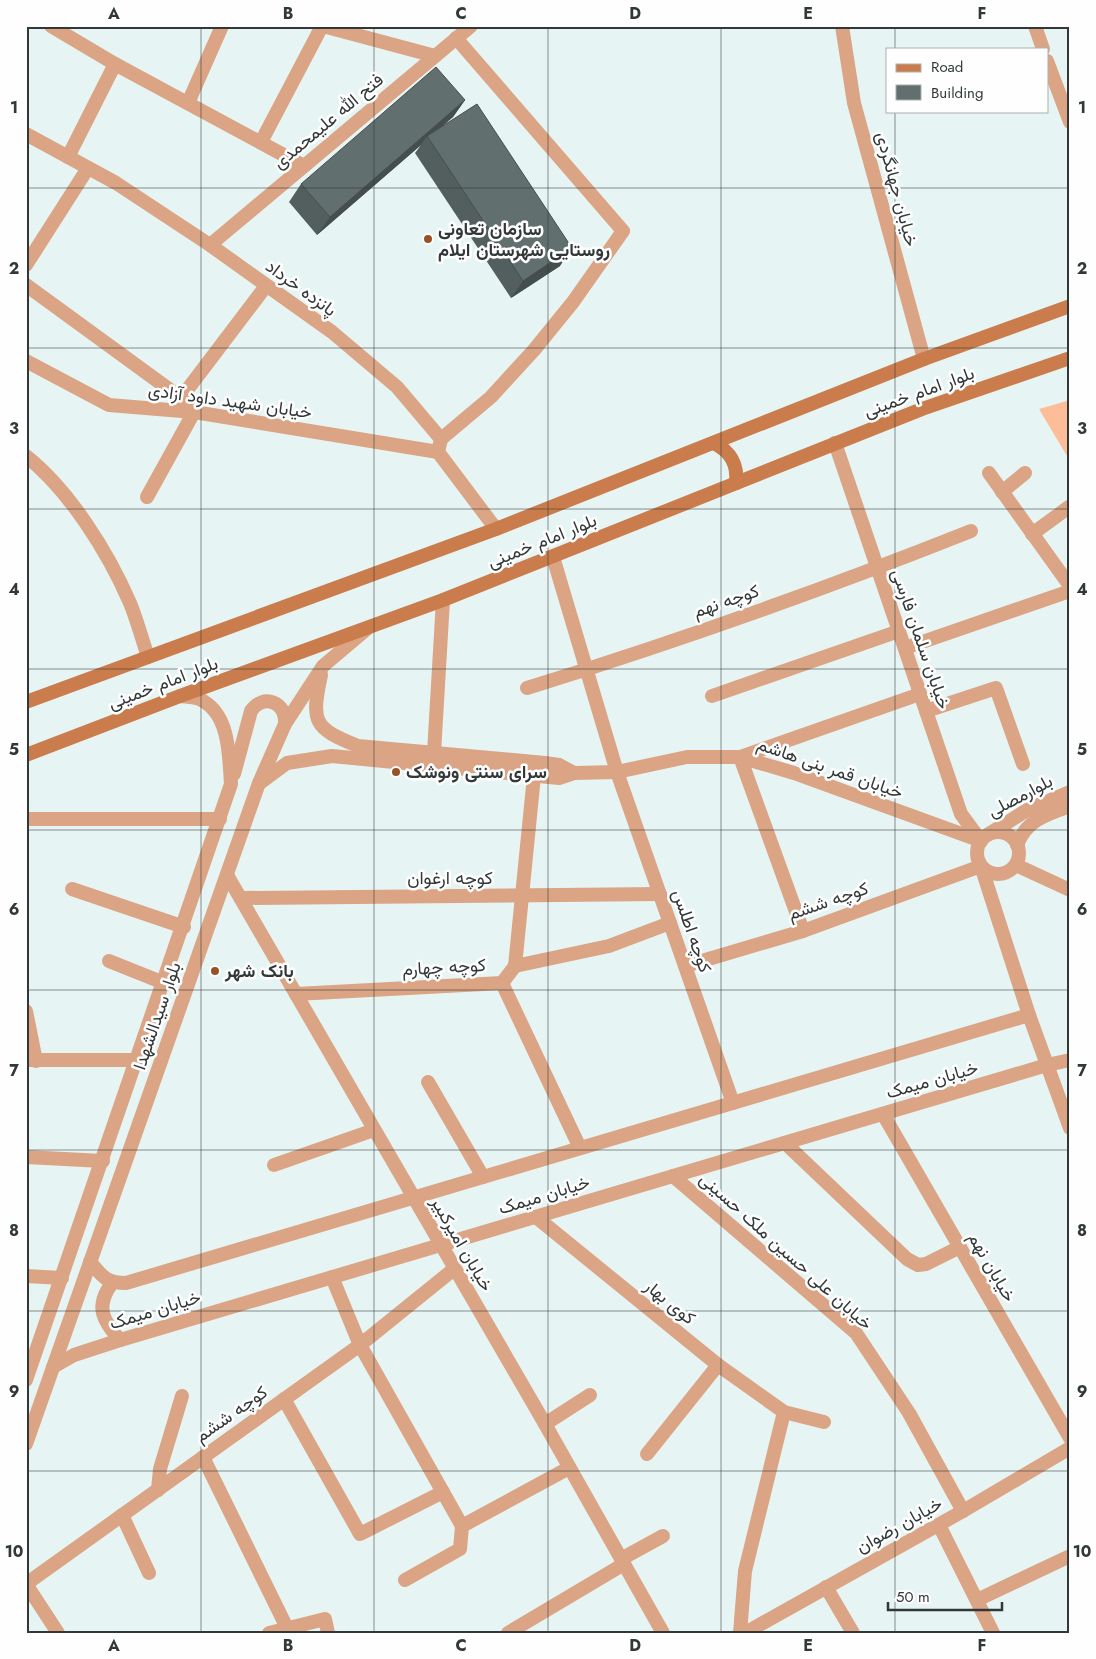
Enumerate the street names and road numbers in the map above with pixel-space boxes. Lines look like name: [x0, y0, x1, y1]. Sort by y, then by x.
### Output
street label: فتح الله علیمحمدی: [267, 67, 389, 175]
street label: خیابان جهانگردی: [869, 129, 925, 249]
street label: پانزده خرداد: [260, 253, 342, 323]
street label: بلوار امام خمینی: [860, 360, 978, 424]
street label: خیابان شهید داود آزادی: [147, 377, 313, 425]
street label: بلوار امام خمینی: [483, 507, 601, 575]
street label: خیابان سلمان فارسی: [885, 565, 957, 713]
street label: کوچه نهم: [689, 578, 763, 624]
street label: بلوار امام خمینی: [104, 650, 222, 716]
street label: خیابان قمر بنی هاشم: [753, 731, 907, 805]
street label: بلوارمصلی: [983, 768, 1057, 824]
street label: کوچه ارغوان: [407, 865, 493, 891]
street label: کوچه ششم: [784, 875, 872, 927]
street label: کوچه اطلس: [666, 886, 718, 976]
street label: کوچه چهارم: [401, 952, 487, 982]
street label: بلوار سیدالشهدا: [126, 959, 188, 1073]
street label: خیابان میمک: [883, 1055, 981, 1105]
street label: خیابان علی حسین ملک حسینی: [694, 1166, 878, 1336]
street label: خیابان میمک: [495, 1169, 593, 1221]
street label: خیابان امیرکبیر: [424, 1191, 500, 1296]
street label: خیابان نهم: [962, 1227, 1022, 1307]
street label: کوی بهار: [638, 1273, 701, 1331]
street label: خیابان میمک: [106, 1284, 204, 1336]
street label: کوچه ششم: [189, 1379, 273, 1449]
street label: خیابان رضوان: [851, 1491, 947, 1559]

